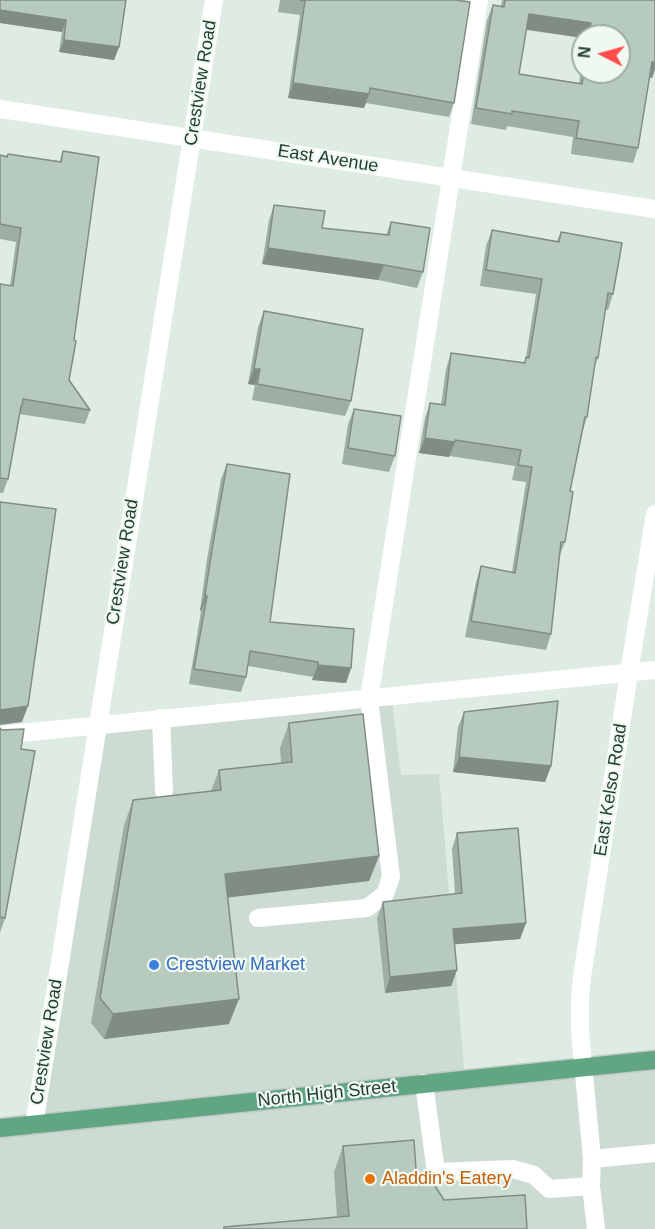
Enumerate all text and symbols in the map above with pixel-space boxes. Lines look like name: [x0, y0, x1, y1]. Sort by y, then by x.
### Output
street label: Crestview Road: [180, 19, 222, 147]
north arrow: [571, 24, 631, 84]
text: N: [576, 46, 594, 59]
street label: East Avenue: [276, 140, 380, 178]
street label: Crestview Road: [102, 498, 144, 626]
street label: East Kelso Road: [590, 722, 632, 858]
place label: Crestview Market: [166, 954, 305, 976]
marker: Crestview Market: [147, 958, 161, 972]
street label: Crestview Road: [26, 978, 68, 1106]
street label: North High Street: [257, 1076, 397, 1112]
place label: Aladdin's Eatery: [382, 1168, 512, 1190]
marker: Aladdin's Eatery: [363, 1172, 377, 1186]

